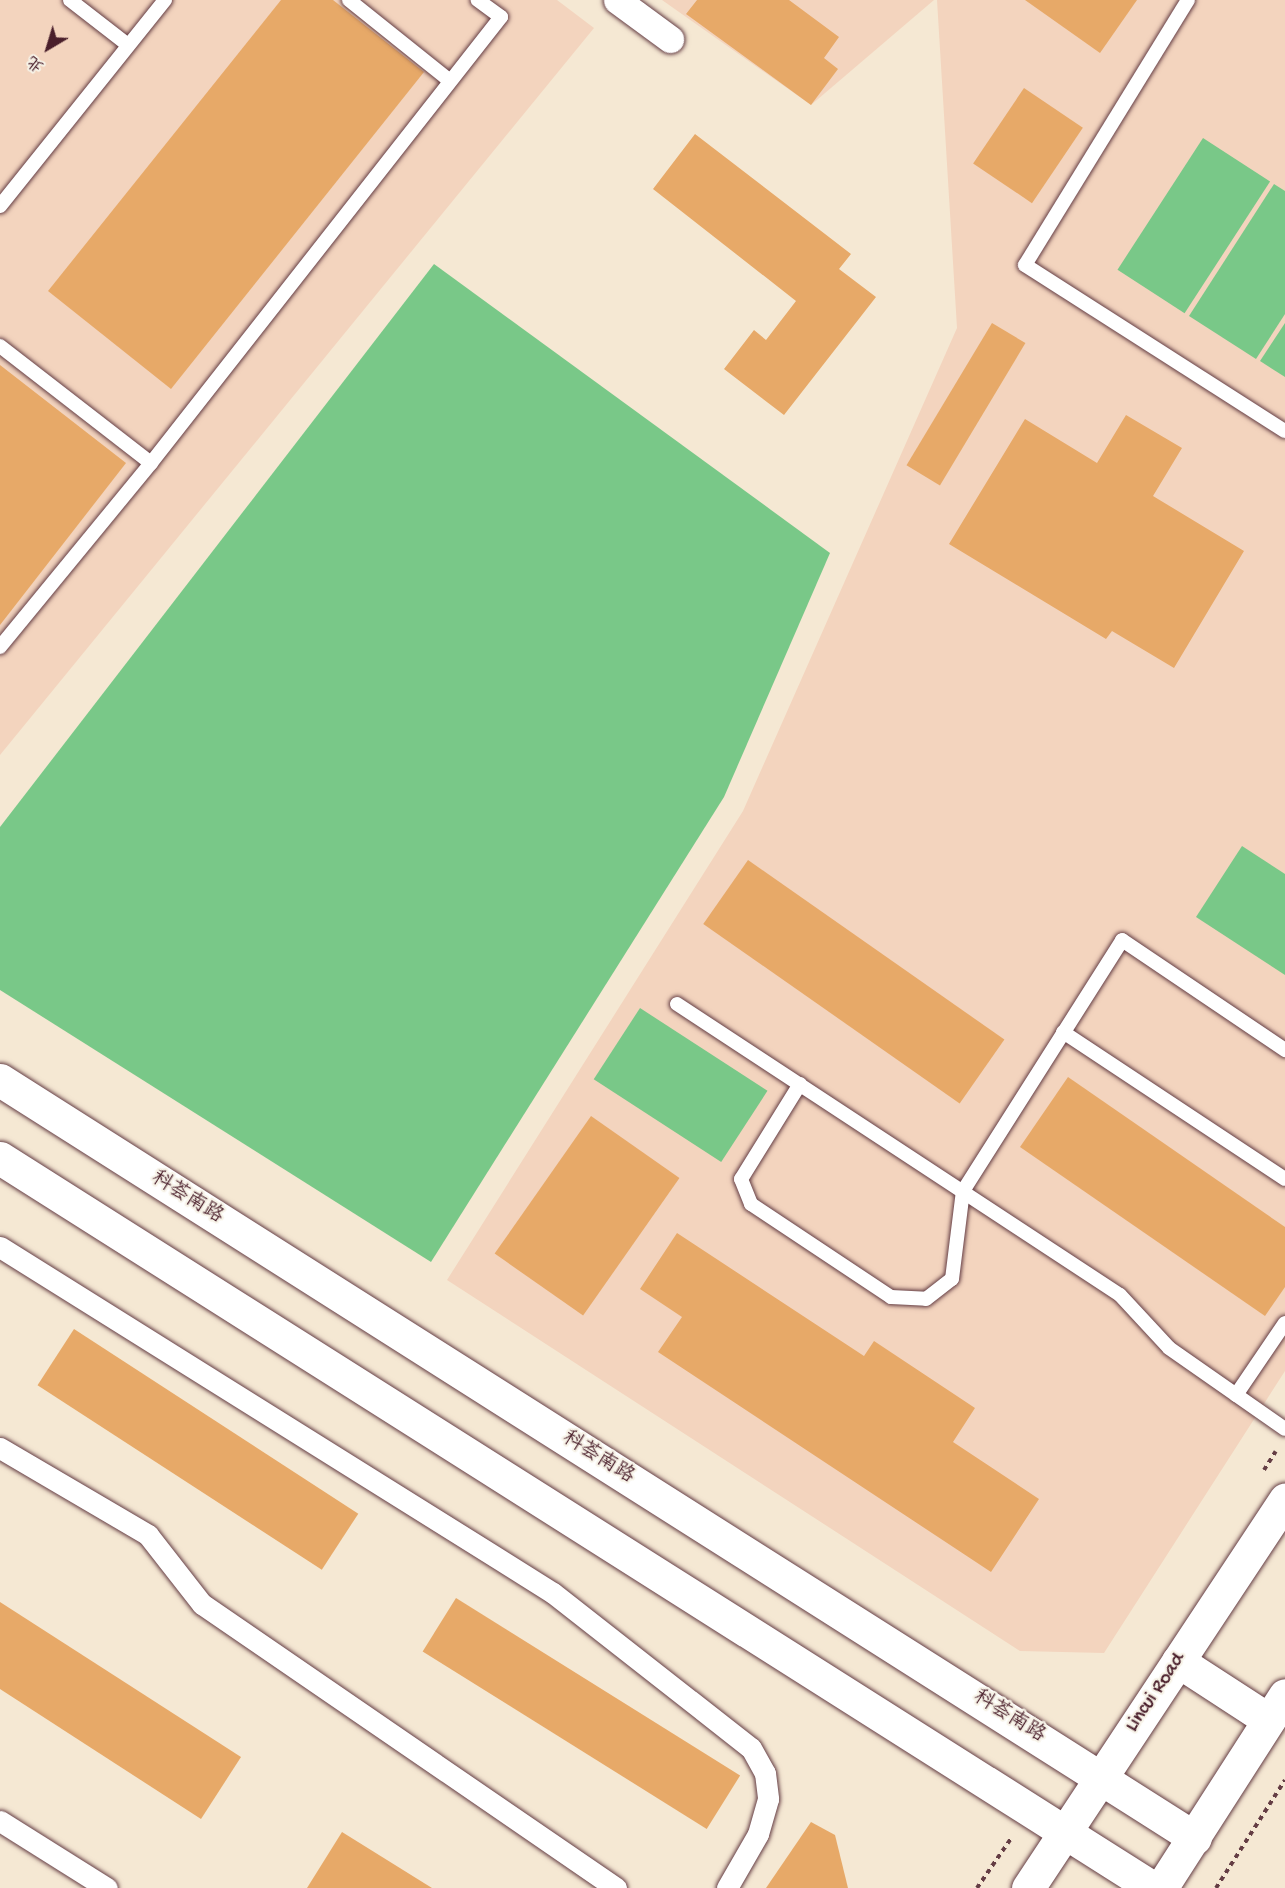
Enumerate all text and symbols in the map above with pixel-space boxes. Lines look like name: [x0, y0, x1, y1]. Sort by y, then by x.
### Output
north arrow: [18, 18, 78, 78]
text: 北: [24, 50, 49, 75]
street label: 科荟南路: [147, 1167, 227, 1229]
street label: 科荟南路: [558, 1427, 638, 1489]
street label: Lincui Road: [1121, 1649, 1191, 1737]
street label: 科荟南路: [969, 1686, 1049, 1748]

